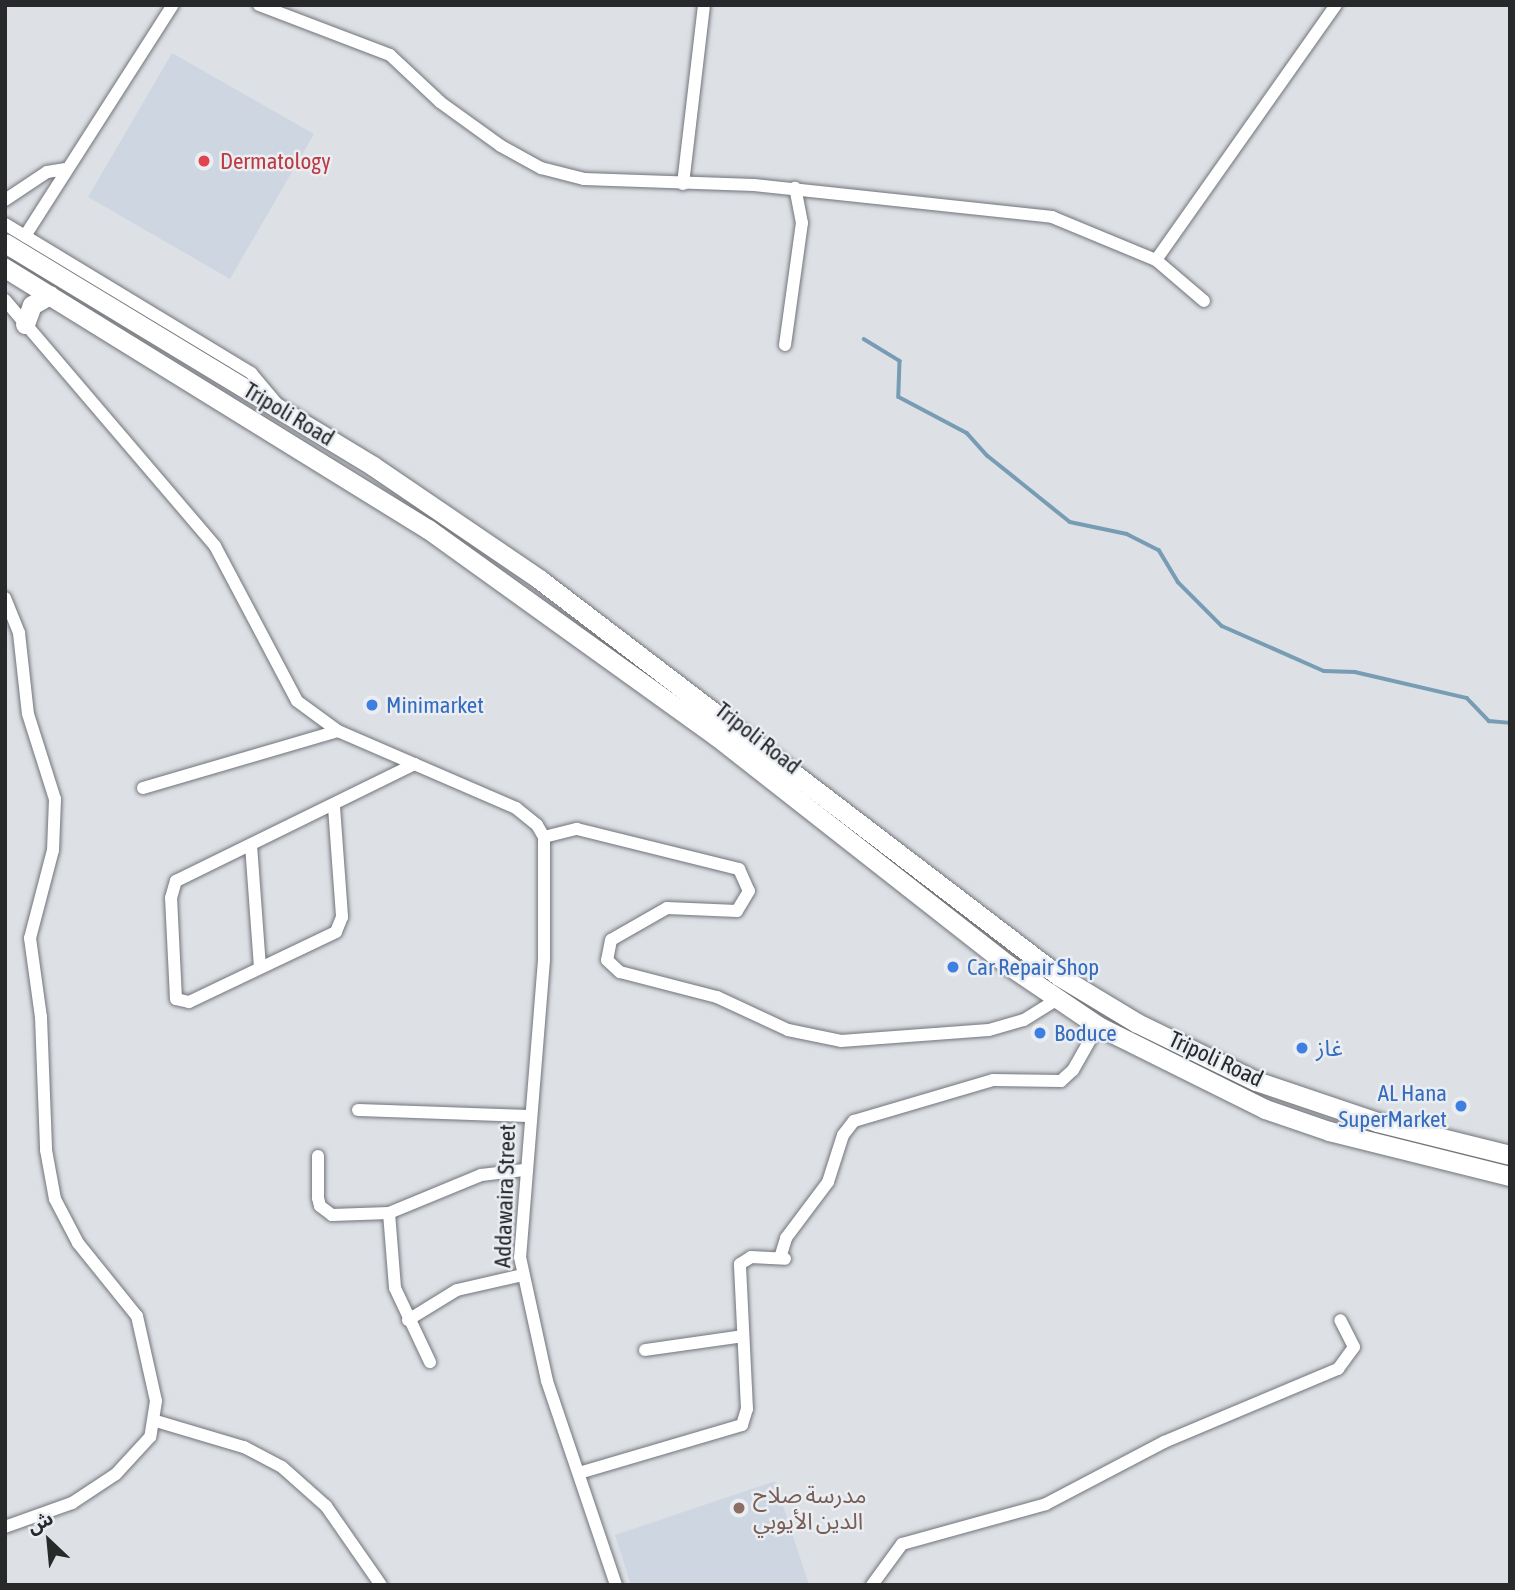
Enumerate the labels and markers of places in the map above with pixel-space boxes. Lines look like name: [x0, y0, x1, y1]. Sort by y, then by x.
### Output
place label: Dermatology: [220, 147, 331, 175]
marker: Dermatology: [194, 151, 214, 171]
place label: Minimarket: [386, 691, 484, 719]
marker: Minimarket: [364, 697, 380, 713]
place label: Car Repair Shop: [967, 953, 1099, 981]
marker: Car Repair Shop: [945, 959, 961, 975]
place label: Boduce: [1054, 1019, 1117, 1047]
marker: Boduce: [1032, 1025, 1048, 1041]
place label: غاز: [1316, 1034, 1343, 1062]
marker: غاز: [1294, 1040, 1310, 1056]
place label: AL Hana SuperMarket: [1338, 1079, 1447, 1133]
marker: AL Hana SuperMarket: [1453, 1098, 1469, 1114]
place label: مدرسة صلاح الدين الأيوبي: [753, 1481, 867, 1535]
marker: مدرسة صلاح الدين الأيوبي: [731, 1500, 747, 1516]

